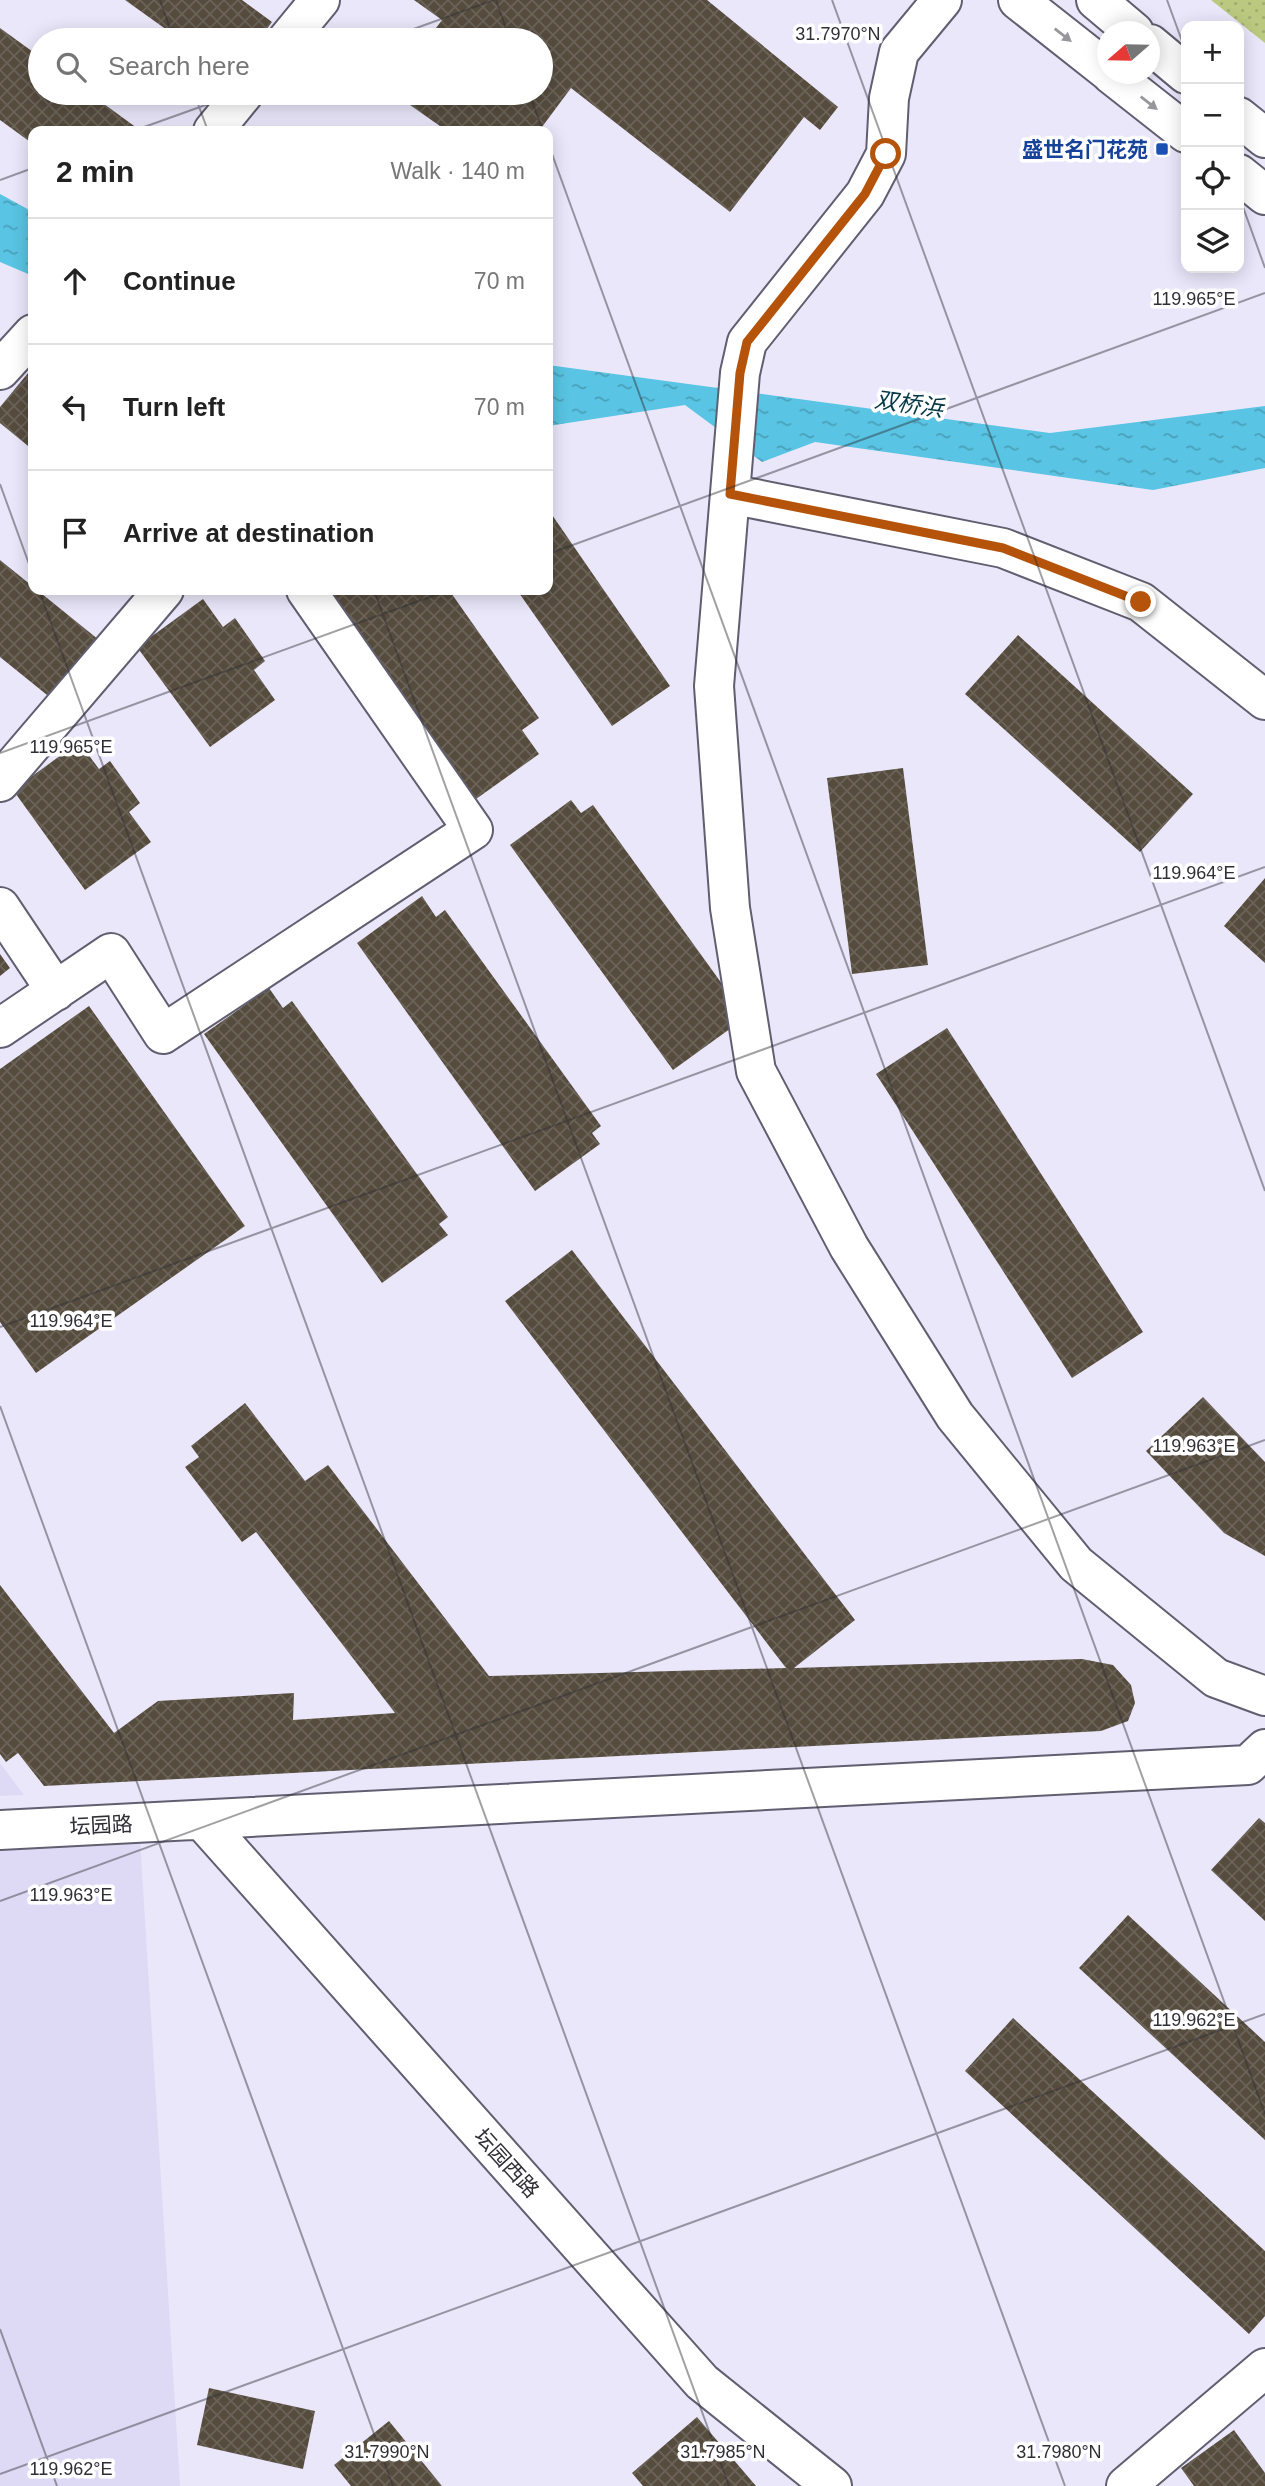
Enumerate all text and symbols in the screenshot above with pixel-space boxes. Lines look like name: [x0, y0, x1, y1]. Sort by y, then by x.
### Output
north arrow: [1097, 21, 1160, 84]
map controls: [1181, 21, 1244, 273]
button: +: [1181, 21, 1244, 84]
text: 31.7970°N: [795, 24, 881, 44]
search box: [28, 28, 553, 105]
one-way arrow: [1053, 28, 1071, 43]
icon: search: [52, 48, 90, 86]
text: Search here: [108, 51, 250, 81]
button: −: [1181, 84, 1244, 147]
one-way arrow: [1139, 96, 1157, 111]
route start: [870, 138, 901, 169]
place label: 盛世名门花苑: [1022, 138, 1148, 161]
marker: 盛世名门花苑: [1154, 141, 1170, 157]
button: locate: [1181, 147, 1244, 210]
text: 2 min: [56, 155, 134, 188]
text: Walk · 140 m: [390, 158, 525, 184]
button: layers: [1181, 210, 1244, 273]
icon: ahead: [56, 262, 94, 300]
text: Continue: [123, 266, 236, 296]
text: 70 m: [474, 268, 525, 294]
text: 119.965°E: [1153, 289, 1235, 309]
water label: 双桥浜: [873, 386, 947, 422]
icon: left: [56, 388, 94, 426]
text: Turn left: [123, 392, 225, 422]
text: 70 m: [474, 394, 525, 420]
icon: arrive: [56, 514, 94, 552]
text: Arrive at destination: [123, 518, 374, 548]
route end: [1125, 586, 1156, 617]
text: 119.965°E: [30, 737, 112, 757]
text: 119.964°E: [1153, 863, 1235, 883]
text: 119.964°E: [30, 1311, 112, 1331]
text: 119.963°E: [1153, 1436, 1235, 1456]
street label: 坛园路: [69, 1812, 133, 1838]
text: 119.963°E: [30, 1885, 112, 1905]
text: 119.962°E: [1153, 2010, 1235, 2030]
street label: 坛园西路: [470, 2124, 544, 2202]
text: 31.7990°N: [344, 2442, 430, 2462]
text: 31.7985°N: [680, 2442, 766, 2462]
text: 31.7980°N: [1016, 2442, 1102, 2462]
text: 119.962°E: [30, 2459, 112, 2479]

